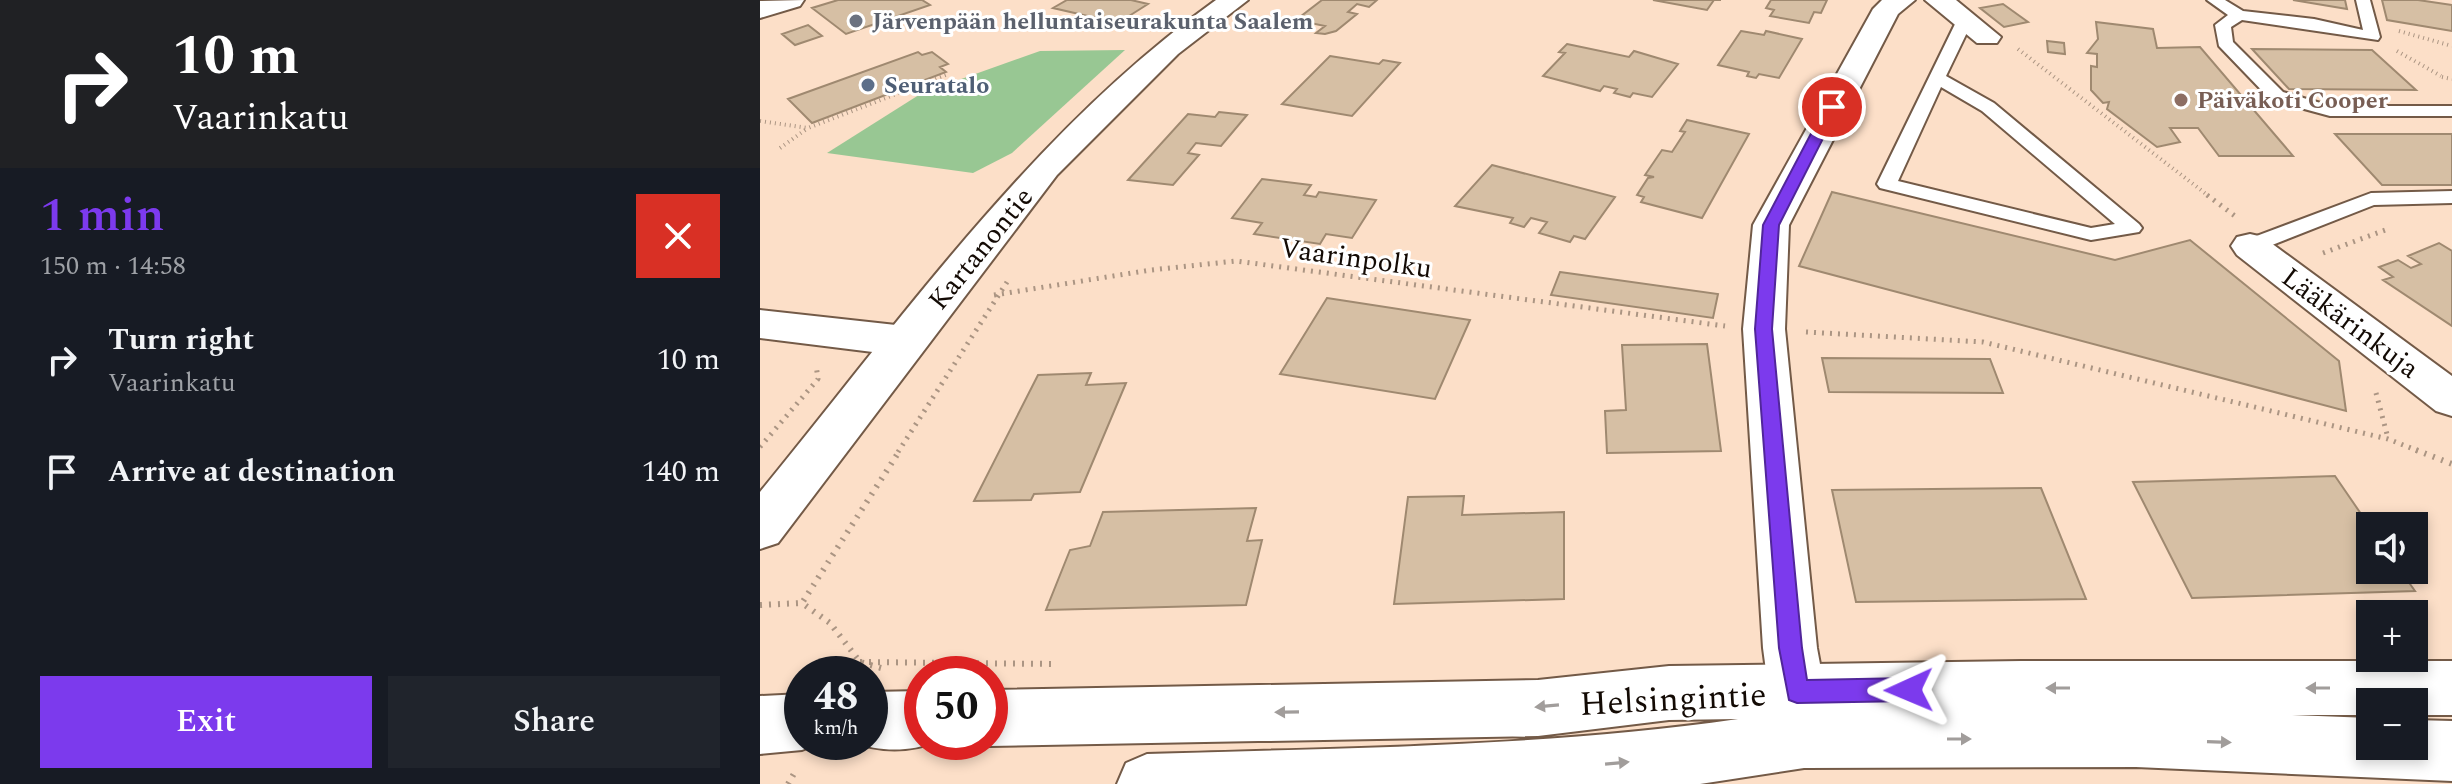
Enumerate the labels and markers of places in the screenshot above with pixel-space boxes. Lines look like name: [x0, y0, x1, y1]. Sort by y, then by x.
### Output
place label: Järvenpään helluntaiseurakunta Saalem: [872, 4, 1314, 40]
marker: Järvenpään helluntaiseurakunta Saalem: [847, 12, 865, 30]
place label: Seuratalo: [884, 68, 989, 104]
pin: [1798, 73, 1866, 141]
marker: Seuratalo: [859, 76, 877, 94]
place label: Päiväkoti Cooper: [2197, 83, 2389, 119]
marker: Päiväkoti Cooper: [2172, 91, 2190, 109]

